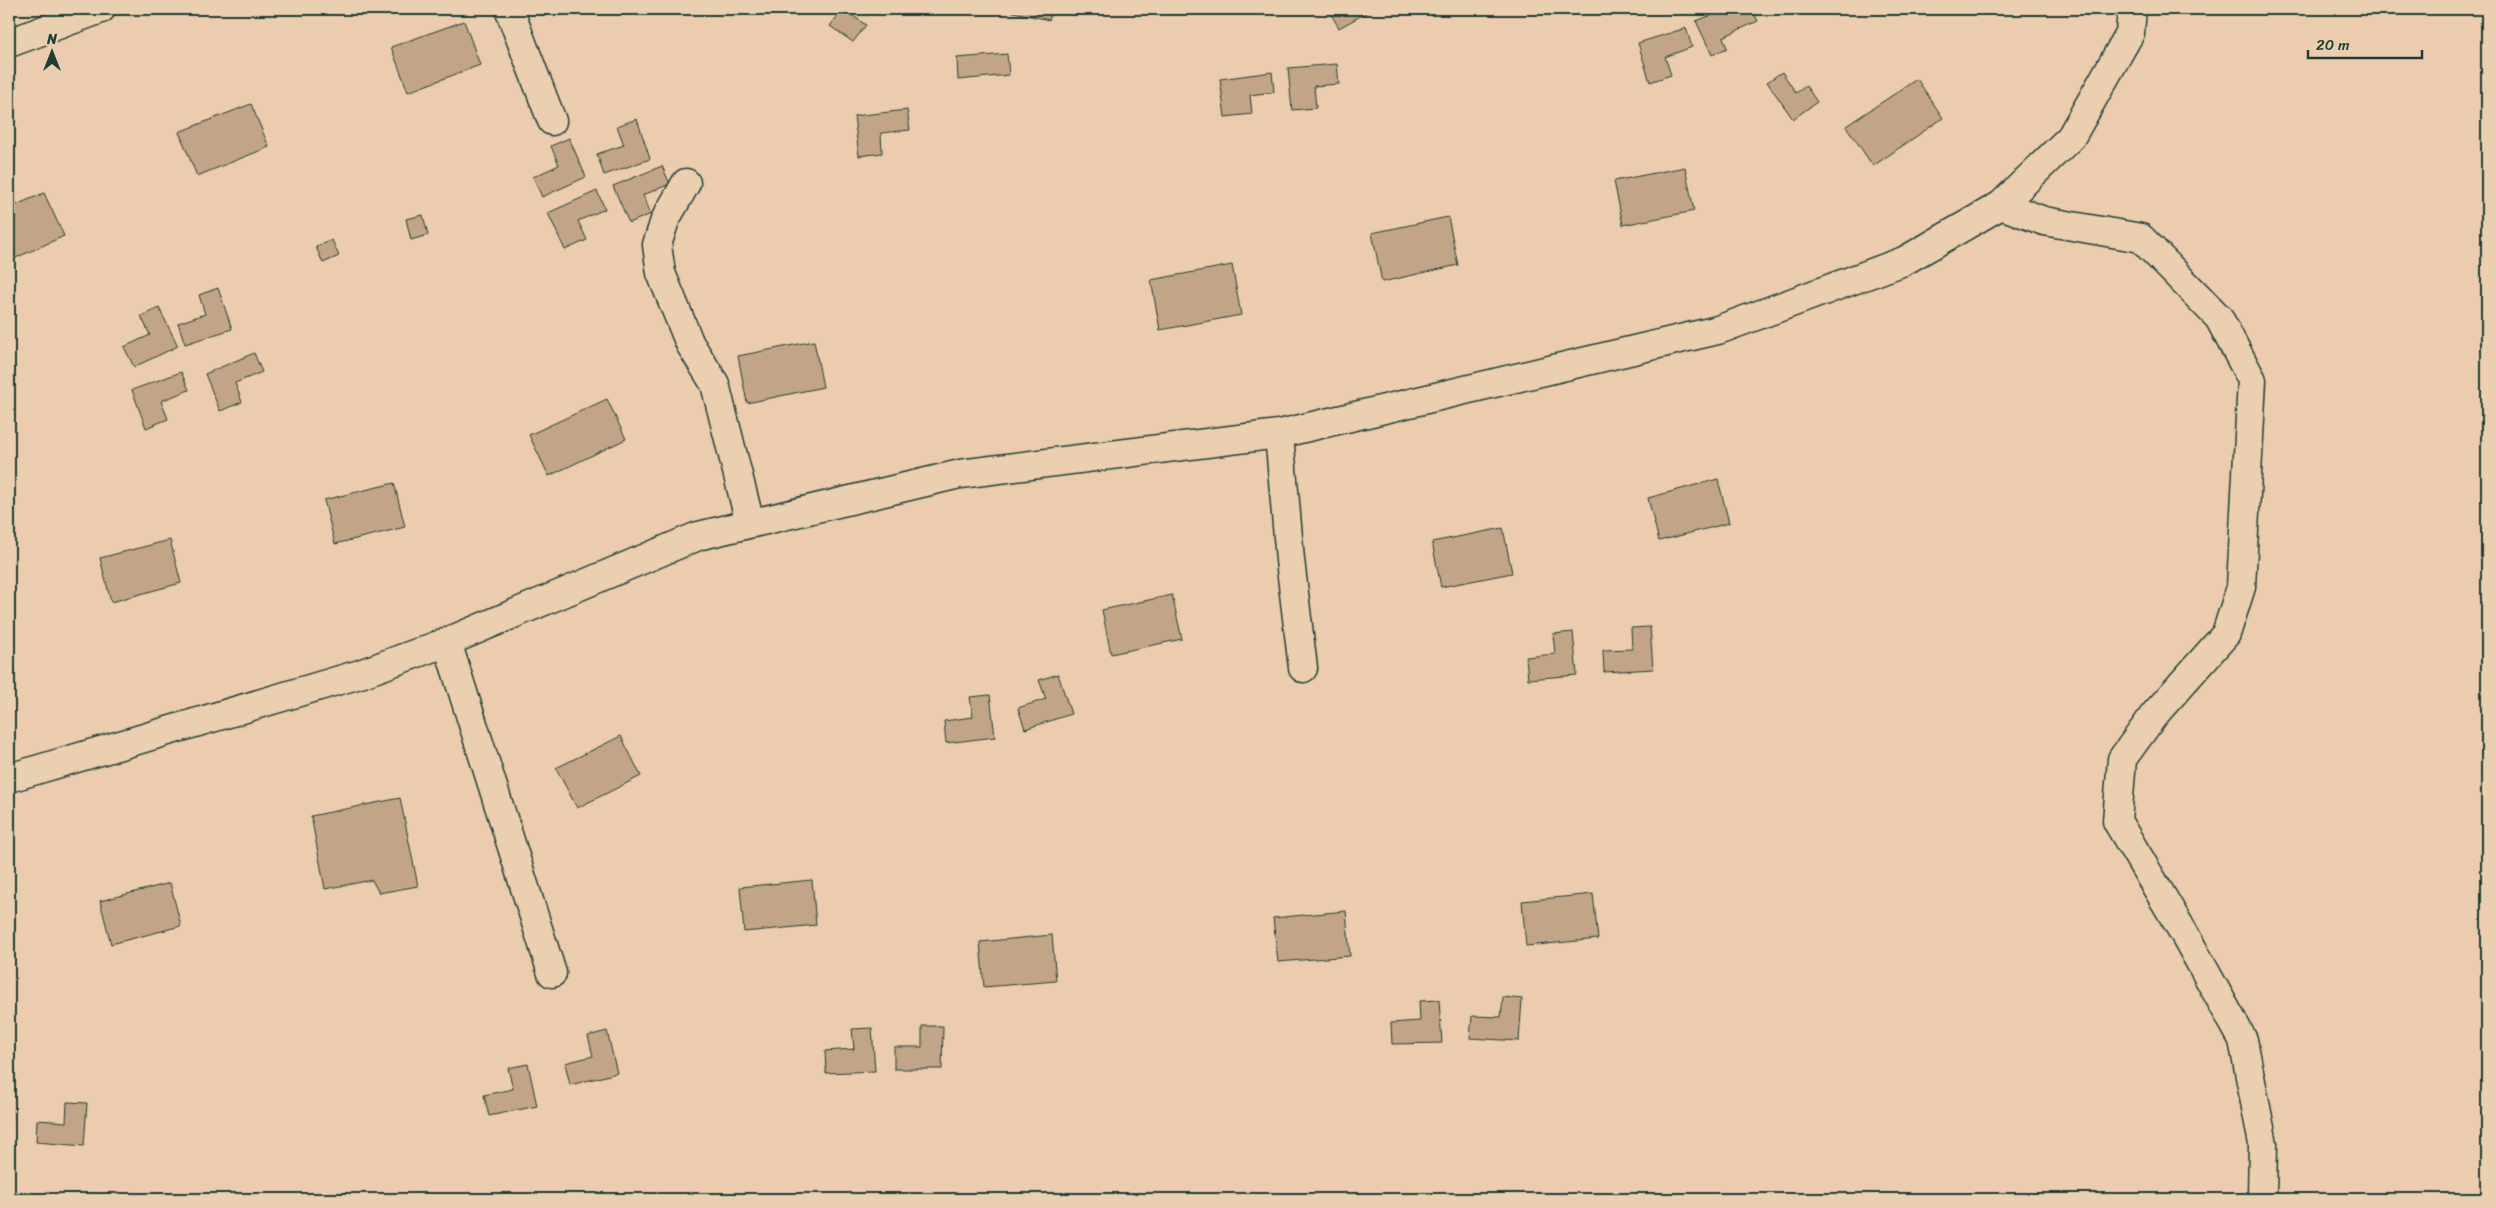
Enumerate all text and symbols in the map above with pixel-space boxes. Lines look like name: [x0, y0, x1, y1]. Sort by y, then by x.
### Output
text: N: [46, 27, 57, 52]
north arrow: [28, 28, 78, 78]
scale bar: [2308, 28, 2422, 60]
text: 20 m: [2316, 32, 2350, 58]

